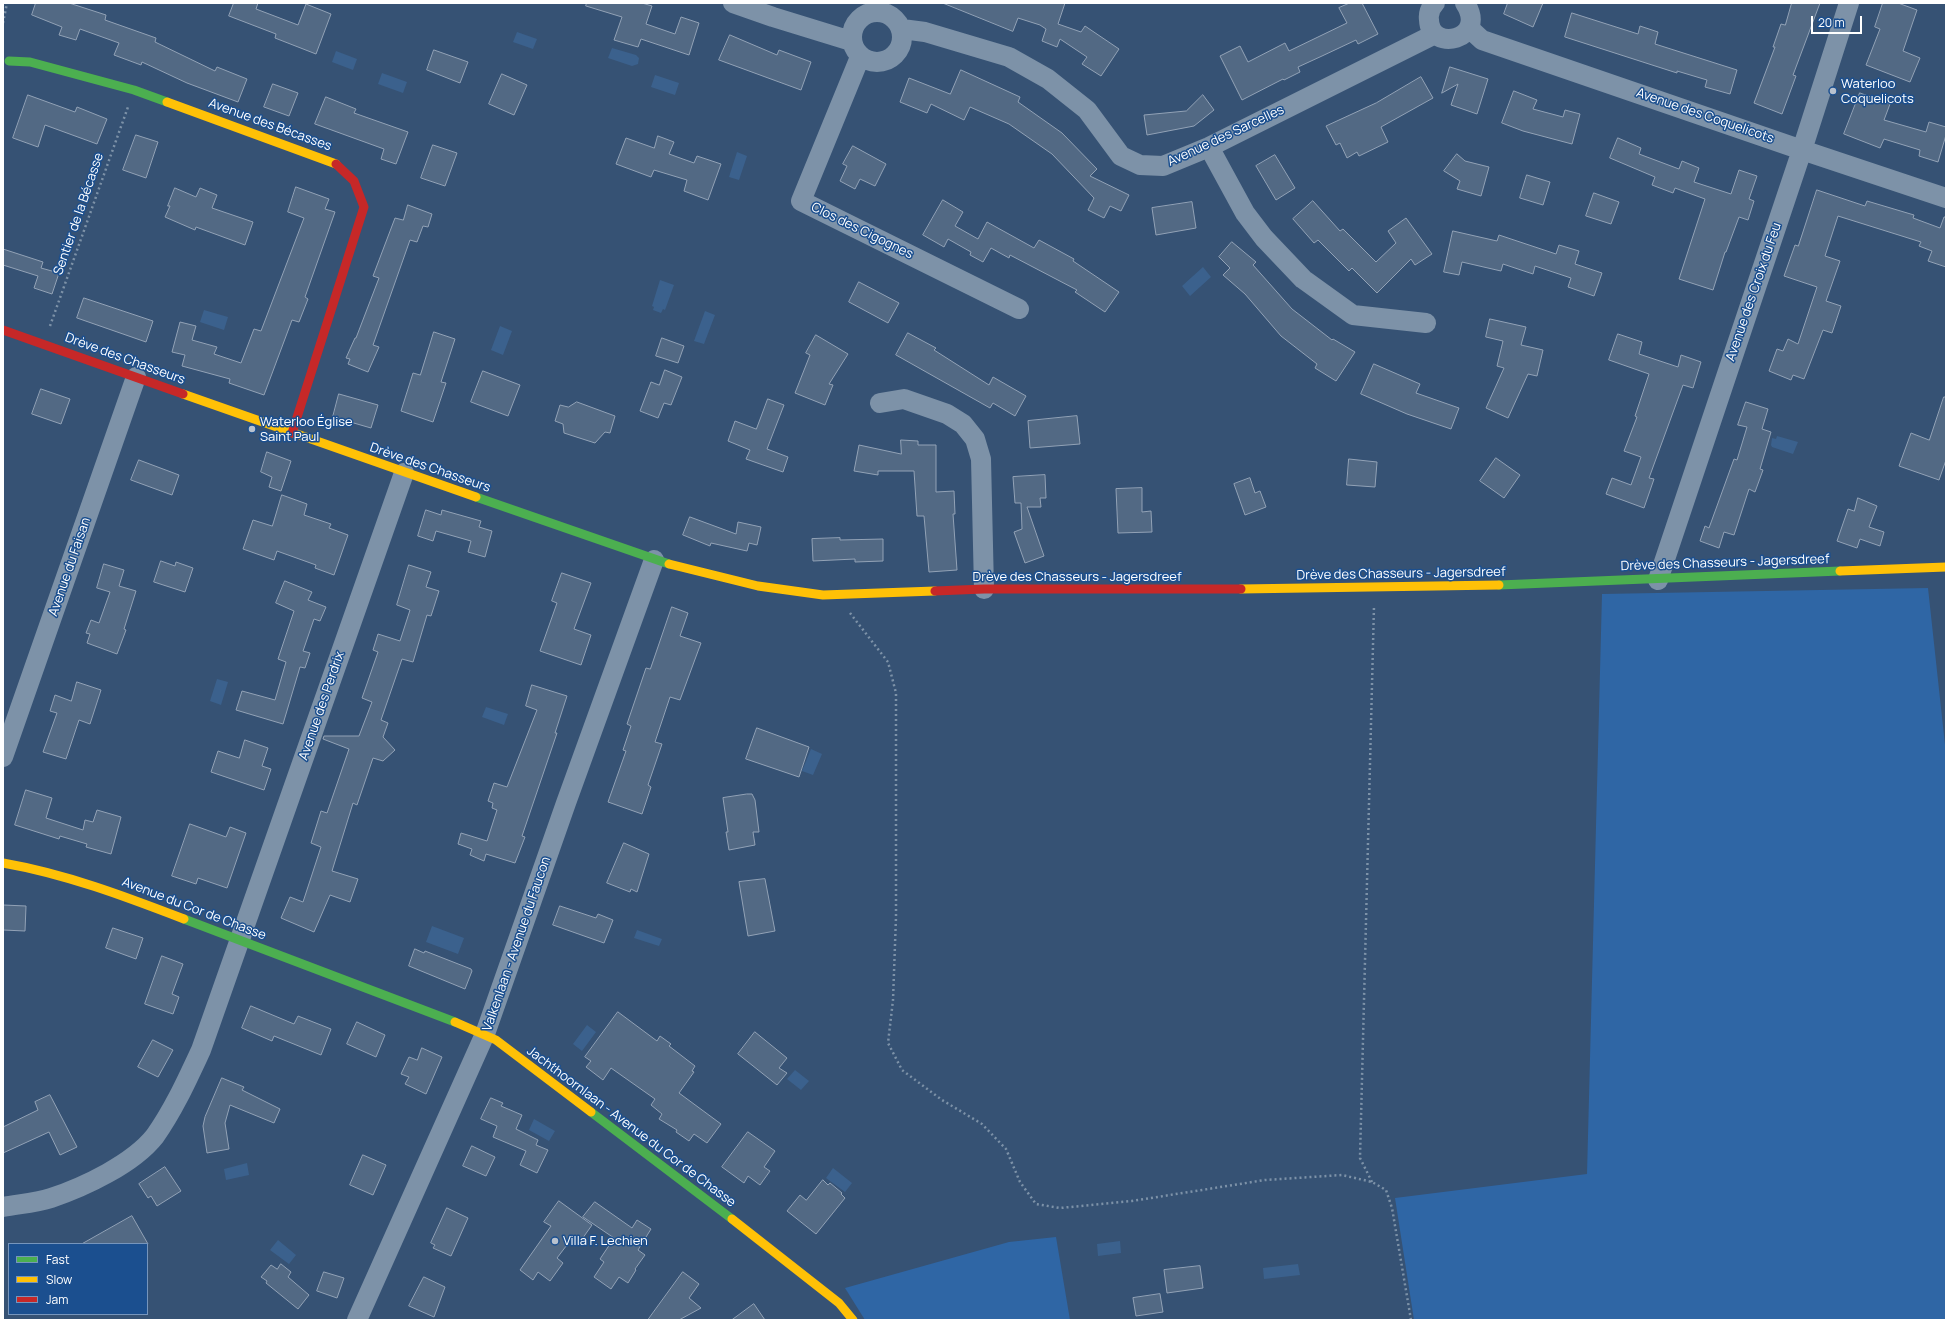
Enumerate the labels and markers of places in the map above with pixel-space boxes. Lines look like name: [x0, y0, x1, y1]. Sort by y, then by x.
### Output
place label: Waterloo Coquelicots: [1841, 76, 1914, 107]
marker: Waterloo Coquelicots: [1828, 86, 1838, 96]
place label: Waterloo Église Saint Paul: [260, 414, 353, 445]
marker: Waterloo Église Saint Paul: [247, 424, 257, 434]
place label: Villa F. Lechien: [563, 1233, 648, 1249]
marker: Villa F. Lechien: [550, 1236, 560, 1246]

